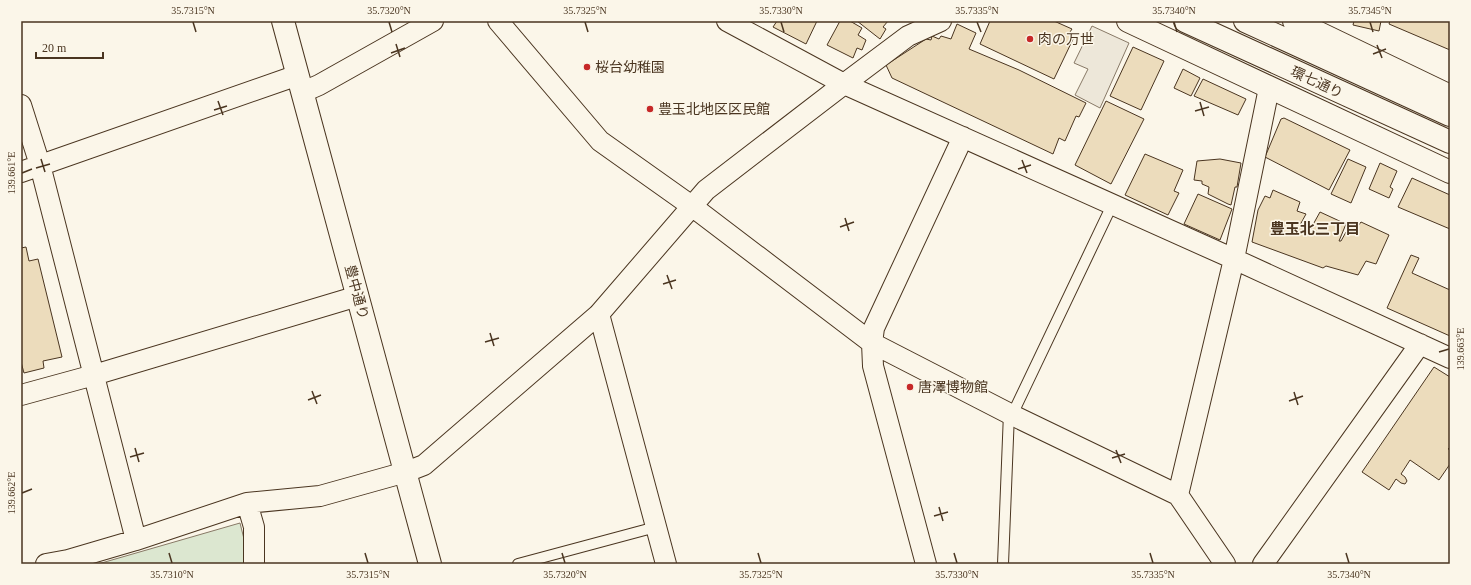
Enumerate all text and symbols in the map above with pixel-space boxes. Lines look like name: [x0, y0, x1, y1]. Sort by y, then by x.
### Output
text: 35.7315°N: [171, 5, 215, 16]
text: 35.7320°N: [367, 5, 411, 16]
text: 35.7325°N: [563, 5, 607, 16]
text: 35.7330°N: [759, 5, 803, 16]
text: 35.7335°N: [955, 5, 999, 16]
text: 35.7340°N: [1152, 5, 1196, 16]
text: 35.7345°N: [1348, 5, 1392, 16]
place label: 肉の万世: [1038, 32, 1094, 47]
scale bar: [36, 34, 103, 60]
marker: 肉の万世: [1025, 34, 1035, 44]
text: 20 m: [42, 41, 67, 55]
place label: 桜台幼稚園: [595, 59, 665, 75]
marker: 桜台幼稚園: [582, 62, 592, 72]
street label: 環七通り: [1288, 64, 1345, 101]
place label: 豊玉北地区区民館: [658, 101, 770, 117]
marker: 豊玉北地区区民館: [645, 104, 655, 114]
text: 139.661°E: [6, 152, 17, 194]
district label: 豊玉北三丁目: [1270, 221, 1360, 237]
street label: 豊中通り: [342, 263, 371, 321]
text: 139.663°E: [1455, 328, 1466, 370]
place label: 唐澤博物館: [918, 379, 988, 395]
marker: 唐澤博物館: [905, 382, 915, 392]
text: 139.662°E: [6, 472, 17, 514]
text: 35.7310°N: [150, 569, 194, 580]
text: 35.7315°N: [346, 569, 390, 580]
text: 35.7320°N: [543, 569, 587, 580]
text: 35.7325°N: [739, 569, 783, 580]
text: 35.7330°N: [935, 569, 979, 580]
text: 35.7335°N: [1131, 569, 1175, 580]
text: 35.7340°N: [1327, 569, 1371, 580]

